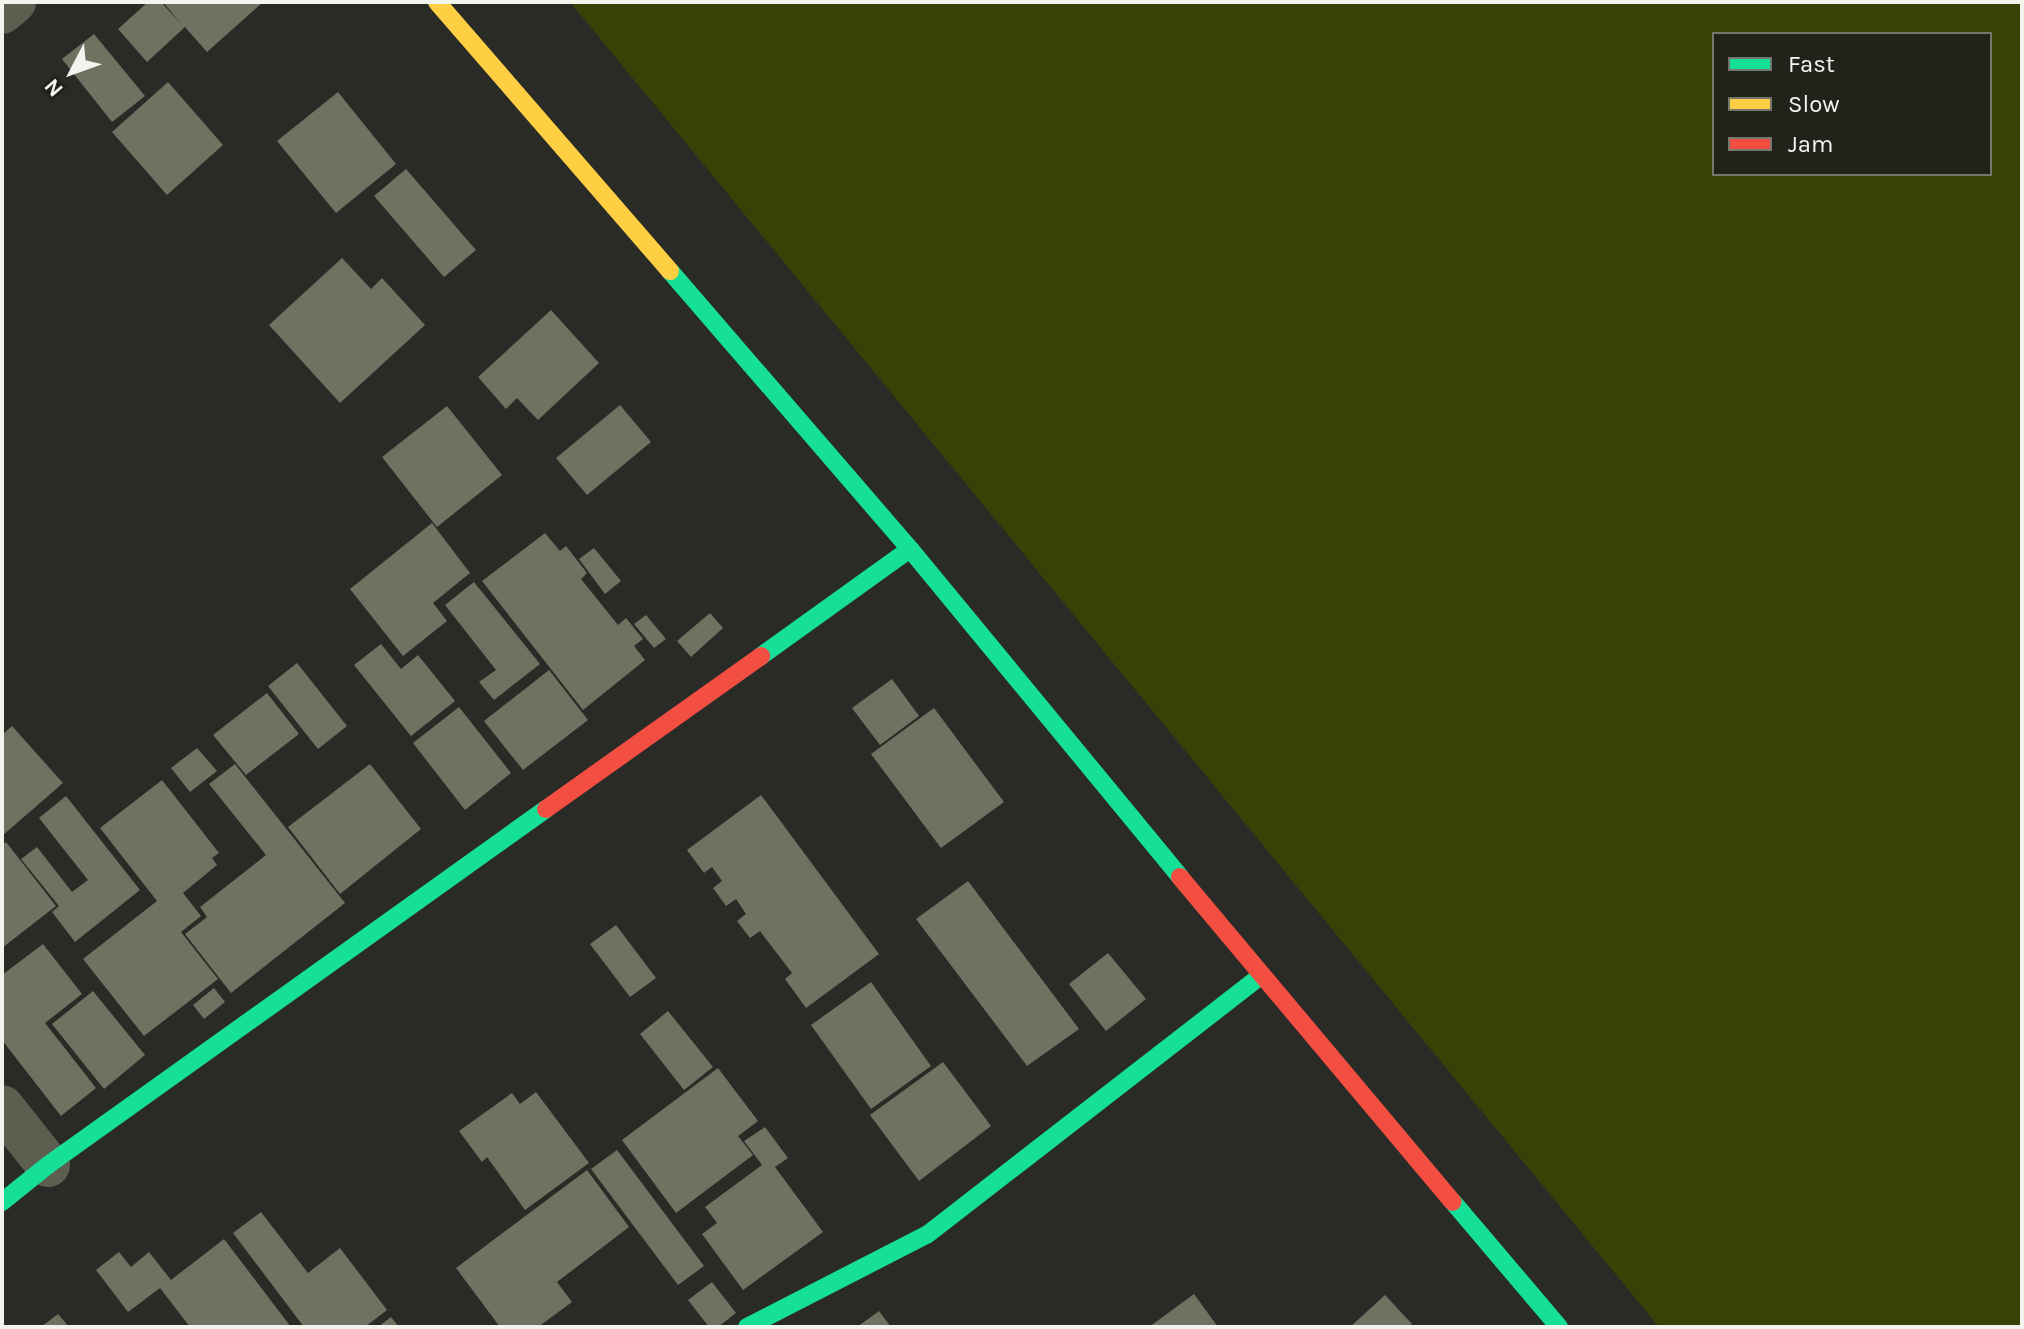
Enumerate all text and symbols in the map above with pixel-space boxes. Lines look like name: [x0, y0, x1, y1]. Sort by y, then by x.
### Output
north arrow: [32, 32, 112, 112]
legend: [1712, 32, 1992, 176]
text: Fast: [1788, 50, 1835, 78]
text: N: [39, 73, 69, 102]
text: Slow: [1788, 90, 1840, 118]
text: Jam: [1788, 130, 1833, 158]

